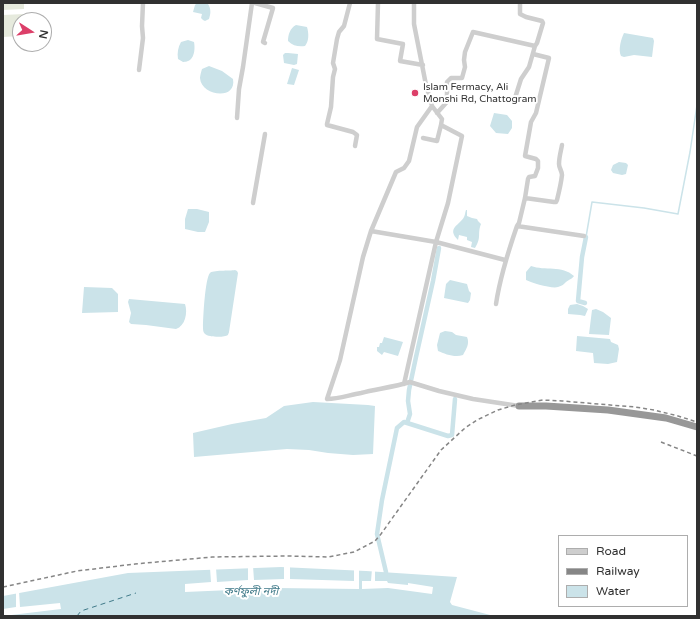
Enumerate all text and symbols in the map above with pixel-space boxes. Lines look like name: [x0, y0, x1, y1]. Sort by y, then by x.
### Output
north arrow: [12, 12, 52, 52]
text: N: [36, 29, 51, 40]
place label: Islam Fermacy, Ali Monshi Rd, Chattogram: [423, 81, 536, 104]
marker: Islam Fermacy, Ali Monshi Rd, Chattogram: [410, 88, 420, 98]
legend: [558, 535, 688, 607]
text: Road: [596, 544, 626, 558]
text: Railway: [596, 564, 640, 578]
text: Water: [596, 584, 630, 598]
water label: কর্ণফুলী নদী: [224, 585, 278, 599]

